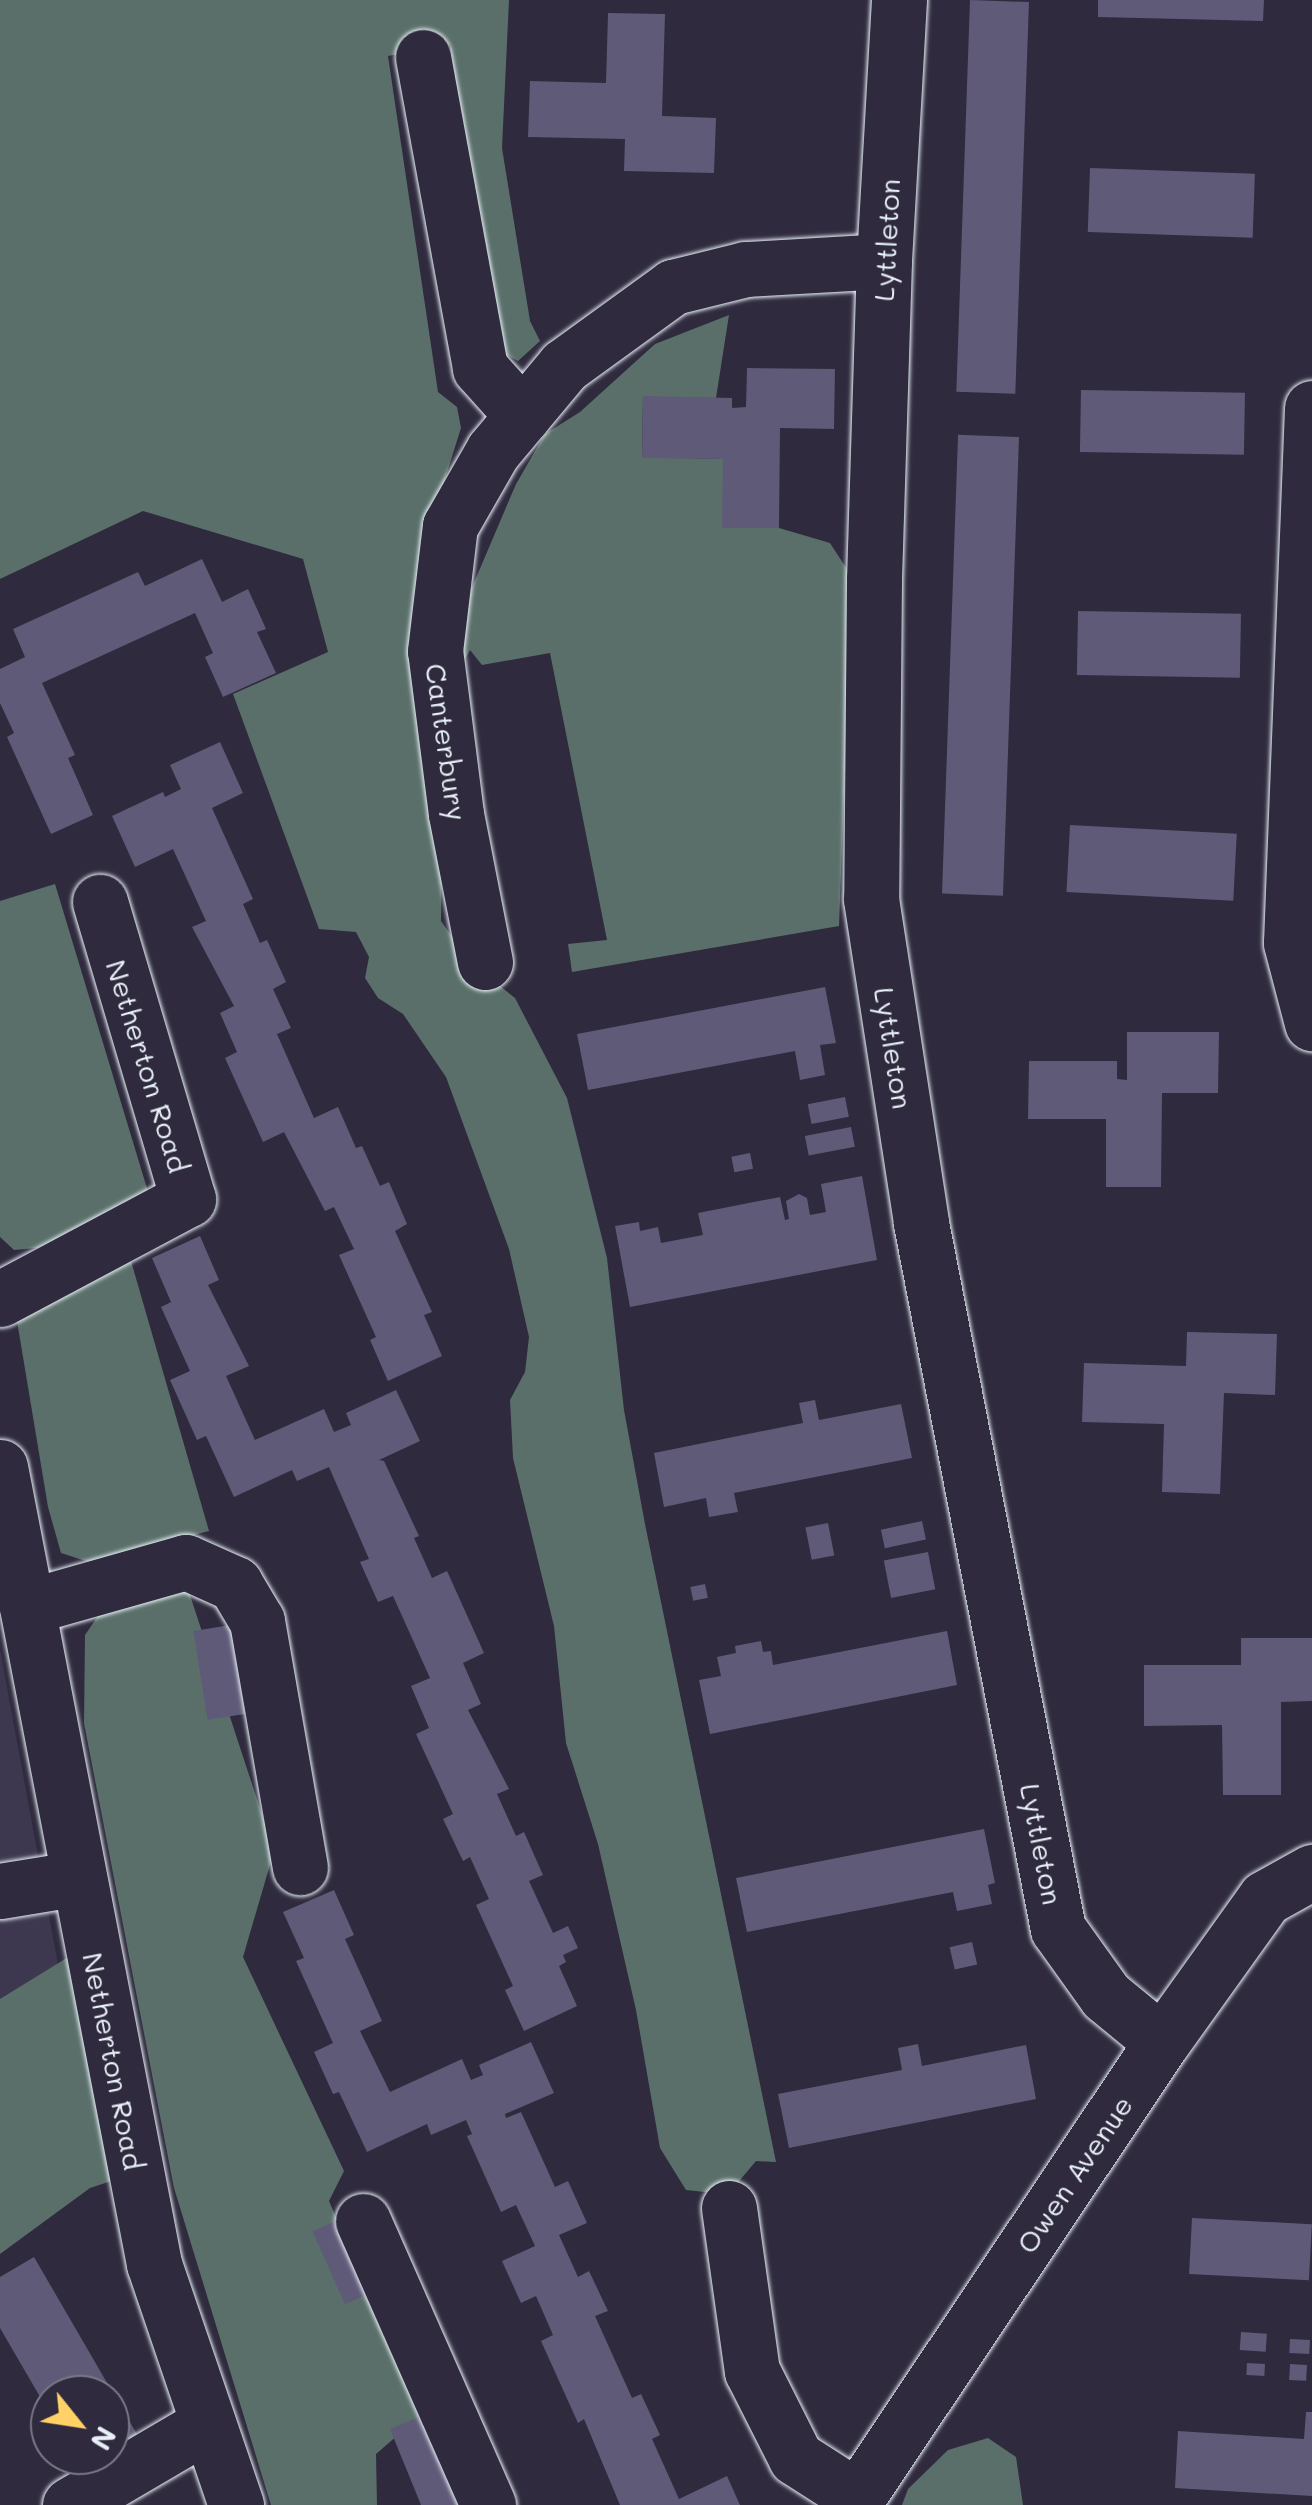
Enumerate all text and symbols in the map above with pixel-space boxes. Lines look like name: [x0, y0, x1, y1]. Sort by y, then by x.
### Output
street label: Lyttleton: [866, 178, 906, 302]
street label: Canterbury: [419, 661, 475, 823]
street label: Netherton Road: [100, 956, 196, 1176]
street label: Lyttleton: [868, 985, 920, 1111]
street label: Lyttleton: [1014, 1781, 1070, 1907]
street label: Netherton Road: [76, 1950, 152, 2172]
street label: Owen Avenue: [1009, 2089, 1139, 2259]
north arrow: [30, 2375, 130, 2475]
text: N: [83, 2421, 125, 2457]

